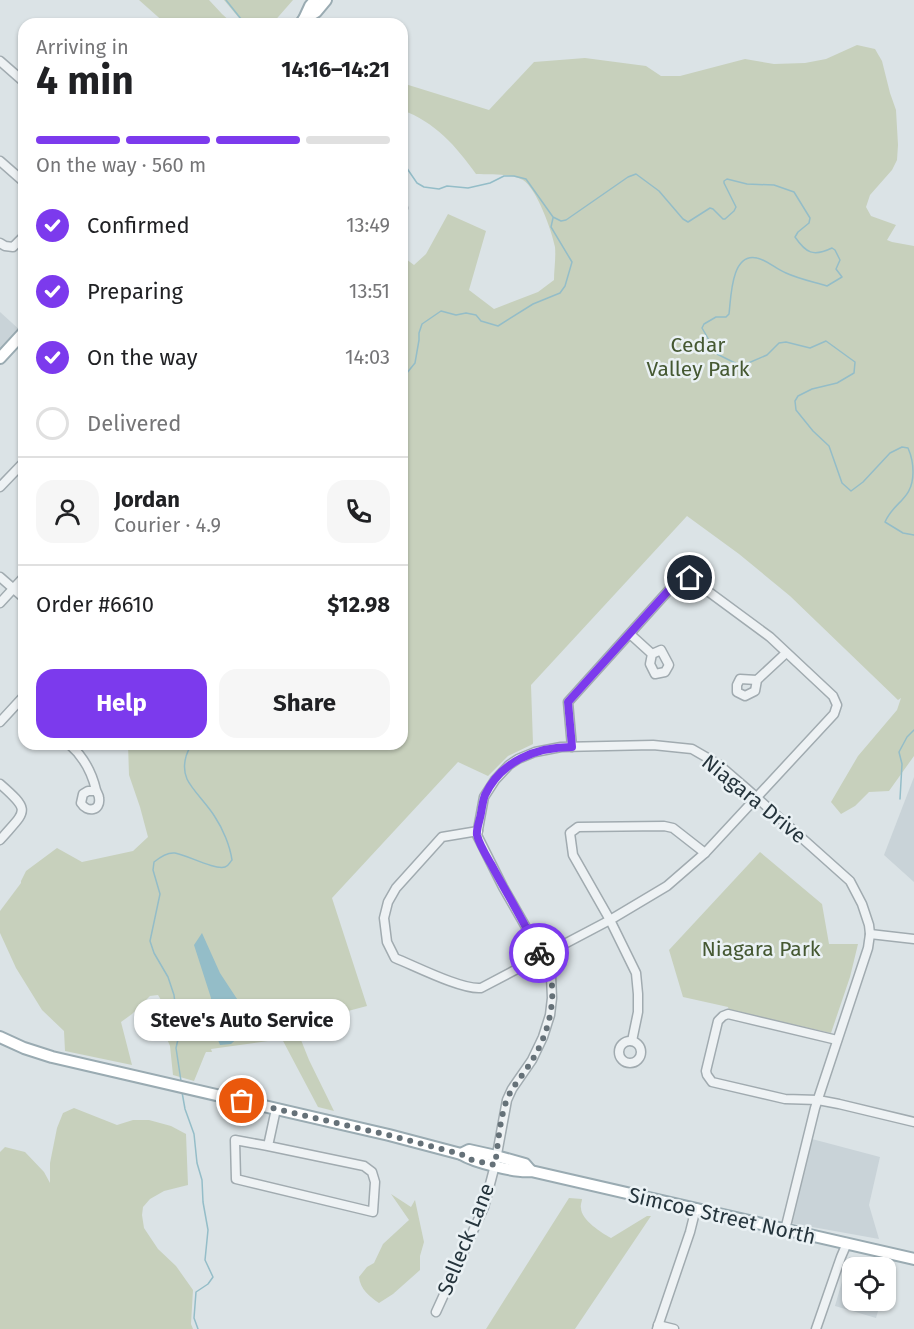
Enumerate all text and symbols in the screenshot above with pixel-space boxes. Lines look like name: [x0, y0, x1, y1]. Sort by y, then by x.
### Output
text: Arriving in: [36, 35, 129, 59]
text: 14:16–14:21: [281, 56, 390, 83]
text: 4 min: [36, 58, 134, 104]
text: On the way · 560 m: [36, 153, 206, 177]
icon: check: [36, 209, 69, 242]
text: Confirmed: [87, 212, 190, 239]
text: 13:49: [346, 213, 390, 237]
icon: check: [36, 275, 69, 308]
text: Preparing: [87, 278, 183, 305]
text: 13:51: [349, 279, 390, 303]
park label: Cedar Valley Park: [647, 332, 750, 382]
icon: check: [36, 341, 69, 374]
text: On the way: [87, 344, 198, 371]
text: 14:03: [345, 345, 390, 369]
text: Delivered: [87, 410, 182, 437]
button: person: [36, 480, 99, 543]
button: phone: [327, 480, 390, 543]
text: Jordan: [114, 486, 180, 513]
text: Courier · 4.9: [114, 513, 221, 537]
pin: [664, 552, 715, 603]
icon: home: [673, 561, 706, 594]
text: Order #6610: [36, 591, 154, 618]
text: $12.98: [327, 591, 390, 618]
button: Help: [36, 669, 207, 738]
button: Share: [219, 669, 390, 738]
street label: Niagara Drive: [696, 749, 812, 849]
courier: [509, 923, 569, 983]
park label: Niagara Park: [701, 936, 821, 962]
icon: bike: [523, 937, 556, 970]
callout: Steve's Auto Service: [134, 999, 350, 1041]
text: Steve's Auto Service: [150, 1008, 334, 1032]
pin: [216, 1075, 267, 1126]
icon: bag: [225, 1084, 258, 1117]
street label: Selleck Lane: [432, 1179, 500, 1299]
street label: Simcoe Street North: [626, 1182, 818, 1250]
map controls: [842, 1257, 896, 1311]
button: locate: [842, 1257, 896, 1311]

